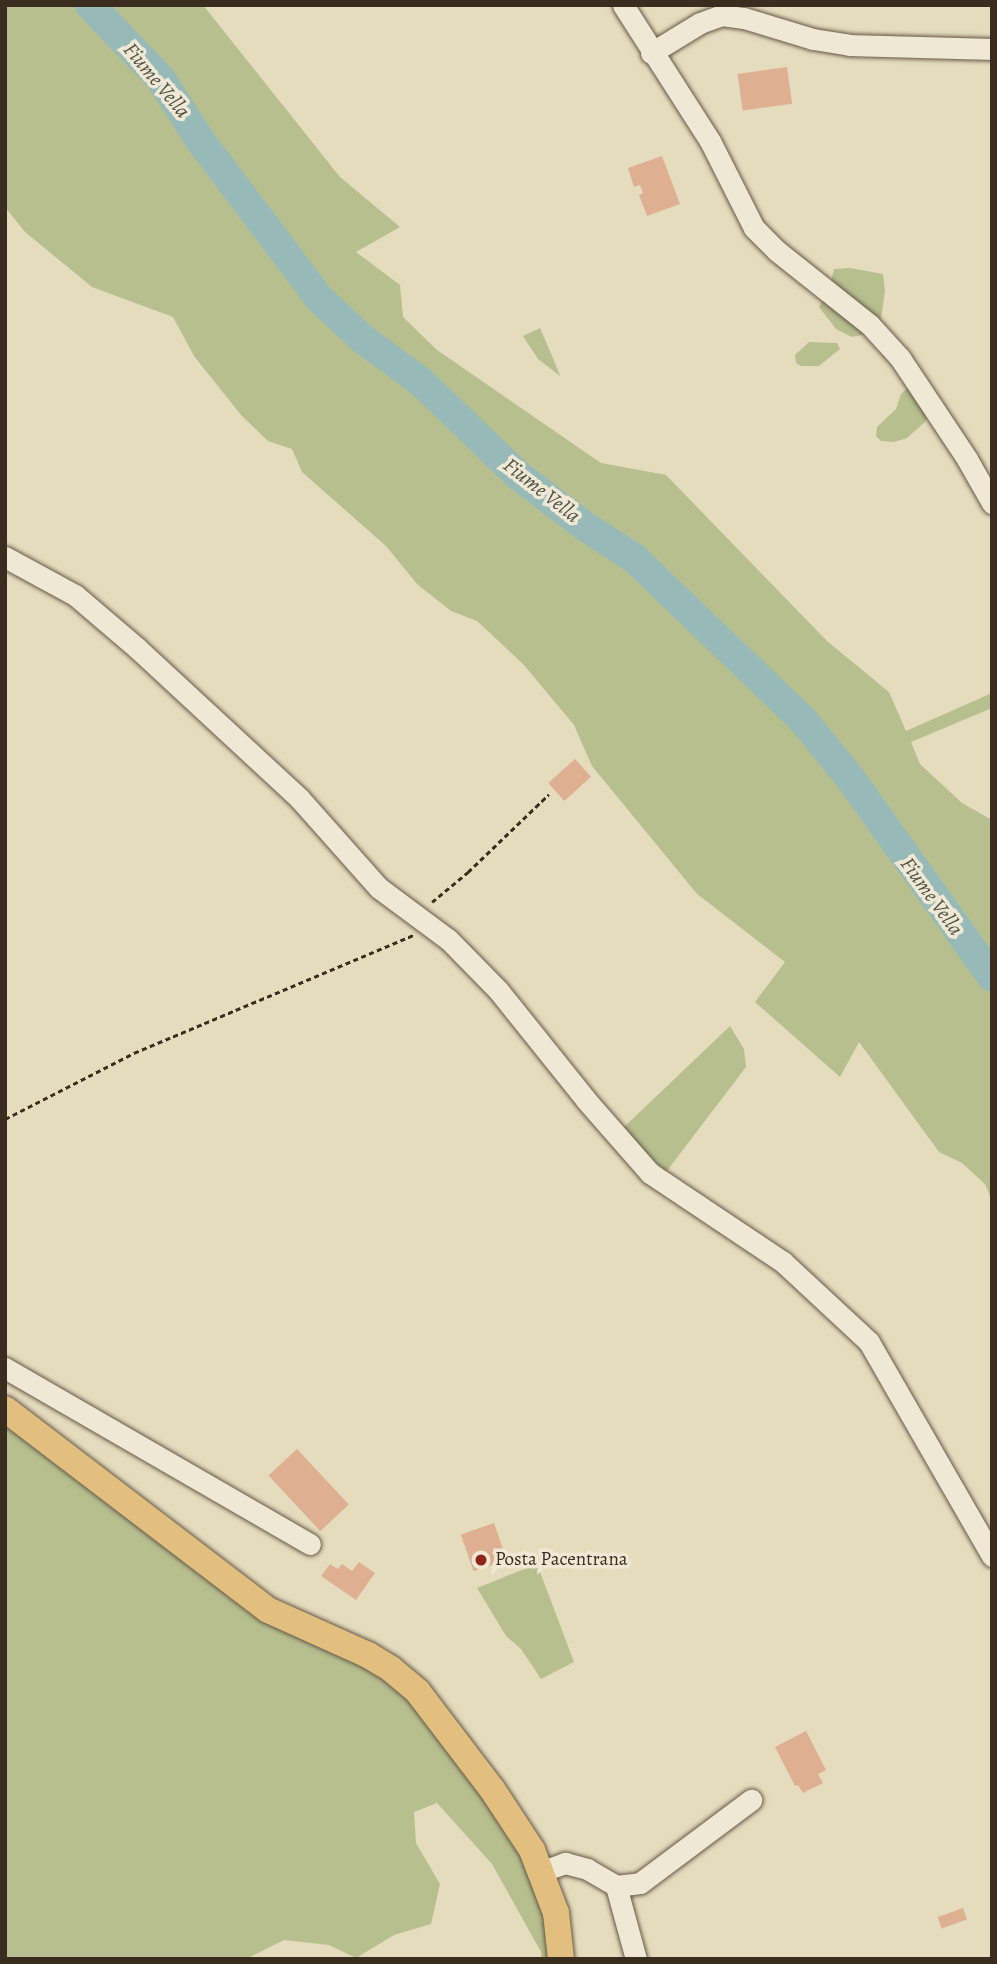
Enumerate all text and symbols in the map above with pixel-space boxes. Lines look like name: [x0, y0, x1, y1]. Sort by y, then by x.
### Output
water label: Fiume Vella: [118, 37, 196, 123]
water label: Fiume Vella: [499, 452, 585, 528]
water label: Fiume Vella: [895, 852, 969, 940]
place label: Posta Pacentrana: [495, 1549, 628, 1571]
marker: Posta Pacentrana: [473, 1552, 489, 1568]

